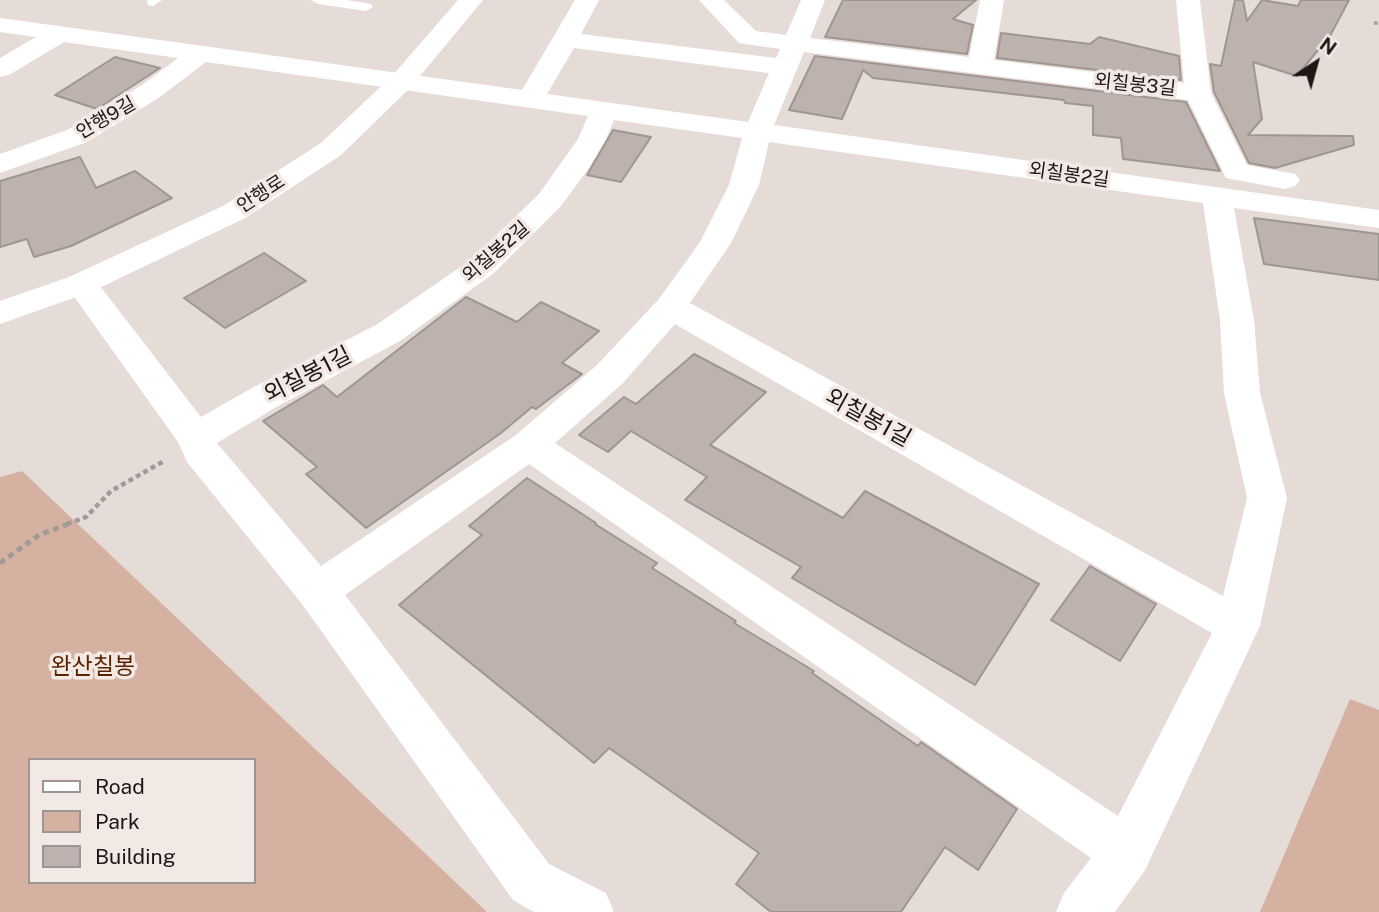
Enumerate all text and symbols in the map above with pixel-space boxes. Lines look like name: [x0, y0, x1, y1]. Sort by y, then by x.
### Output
north arrow: [1281, 28, 1351, 98]
text: N: [1316, 33, 1341, 59]
street label: 외칠봉3길: [1093, 69, 1177, 101]
street label: 안행9길: [72, 92, 140, 144]
street label: 외칠봉2길: [1027, 158, 1111, 192]
street label: 안행로: [233, 170, 289, 218]
street label: 외칠봉2길: [458, 217, 534, 287]
street label: 외칠봉1길: [260, 341, 356, 409]
street label: 외칠봉1길: [820, 383, 916, 453]
park label: 완산칠봉: [51, 653, 135, 681]
legend: [28, 758, 256, 884]
text: Road: [95, 774, 145, 799]
text: Park: [95, 809, 140, 834]
text: Building: [95, 844, 176, 869]

